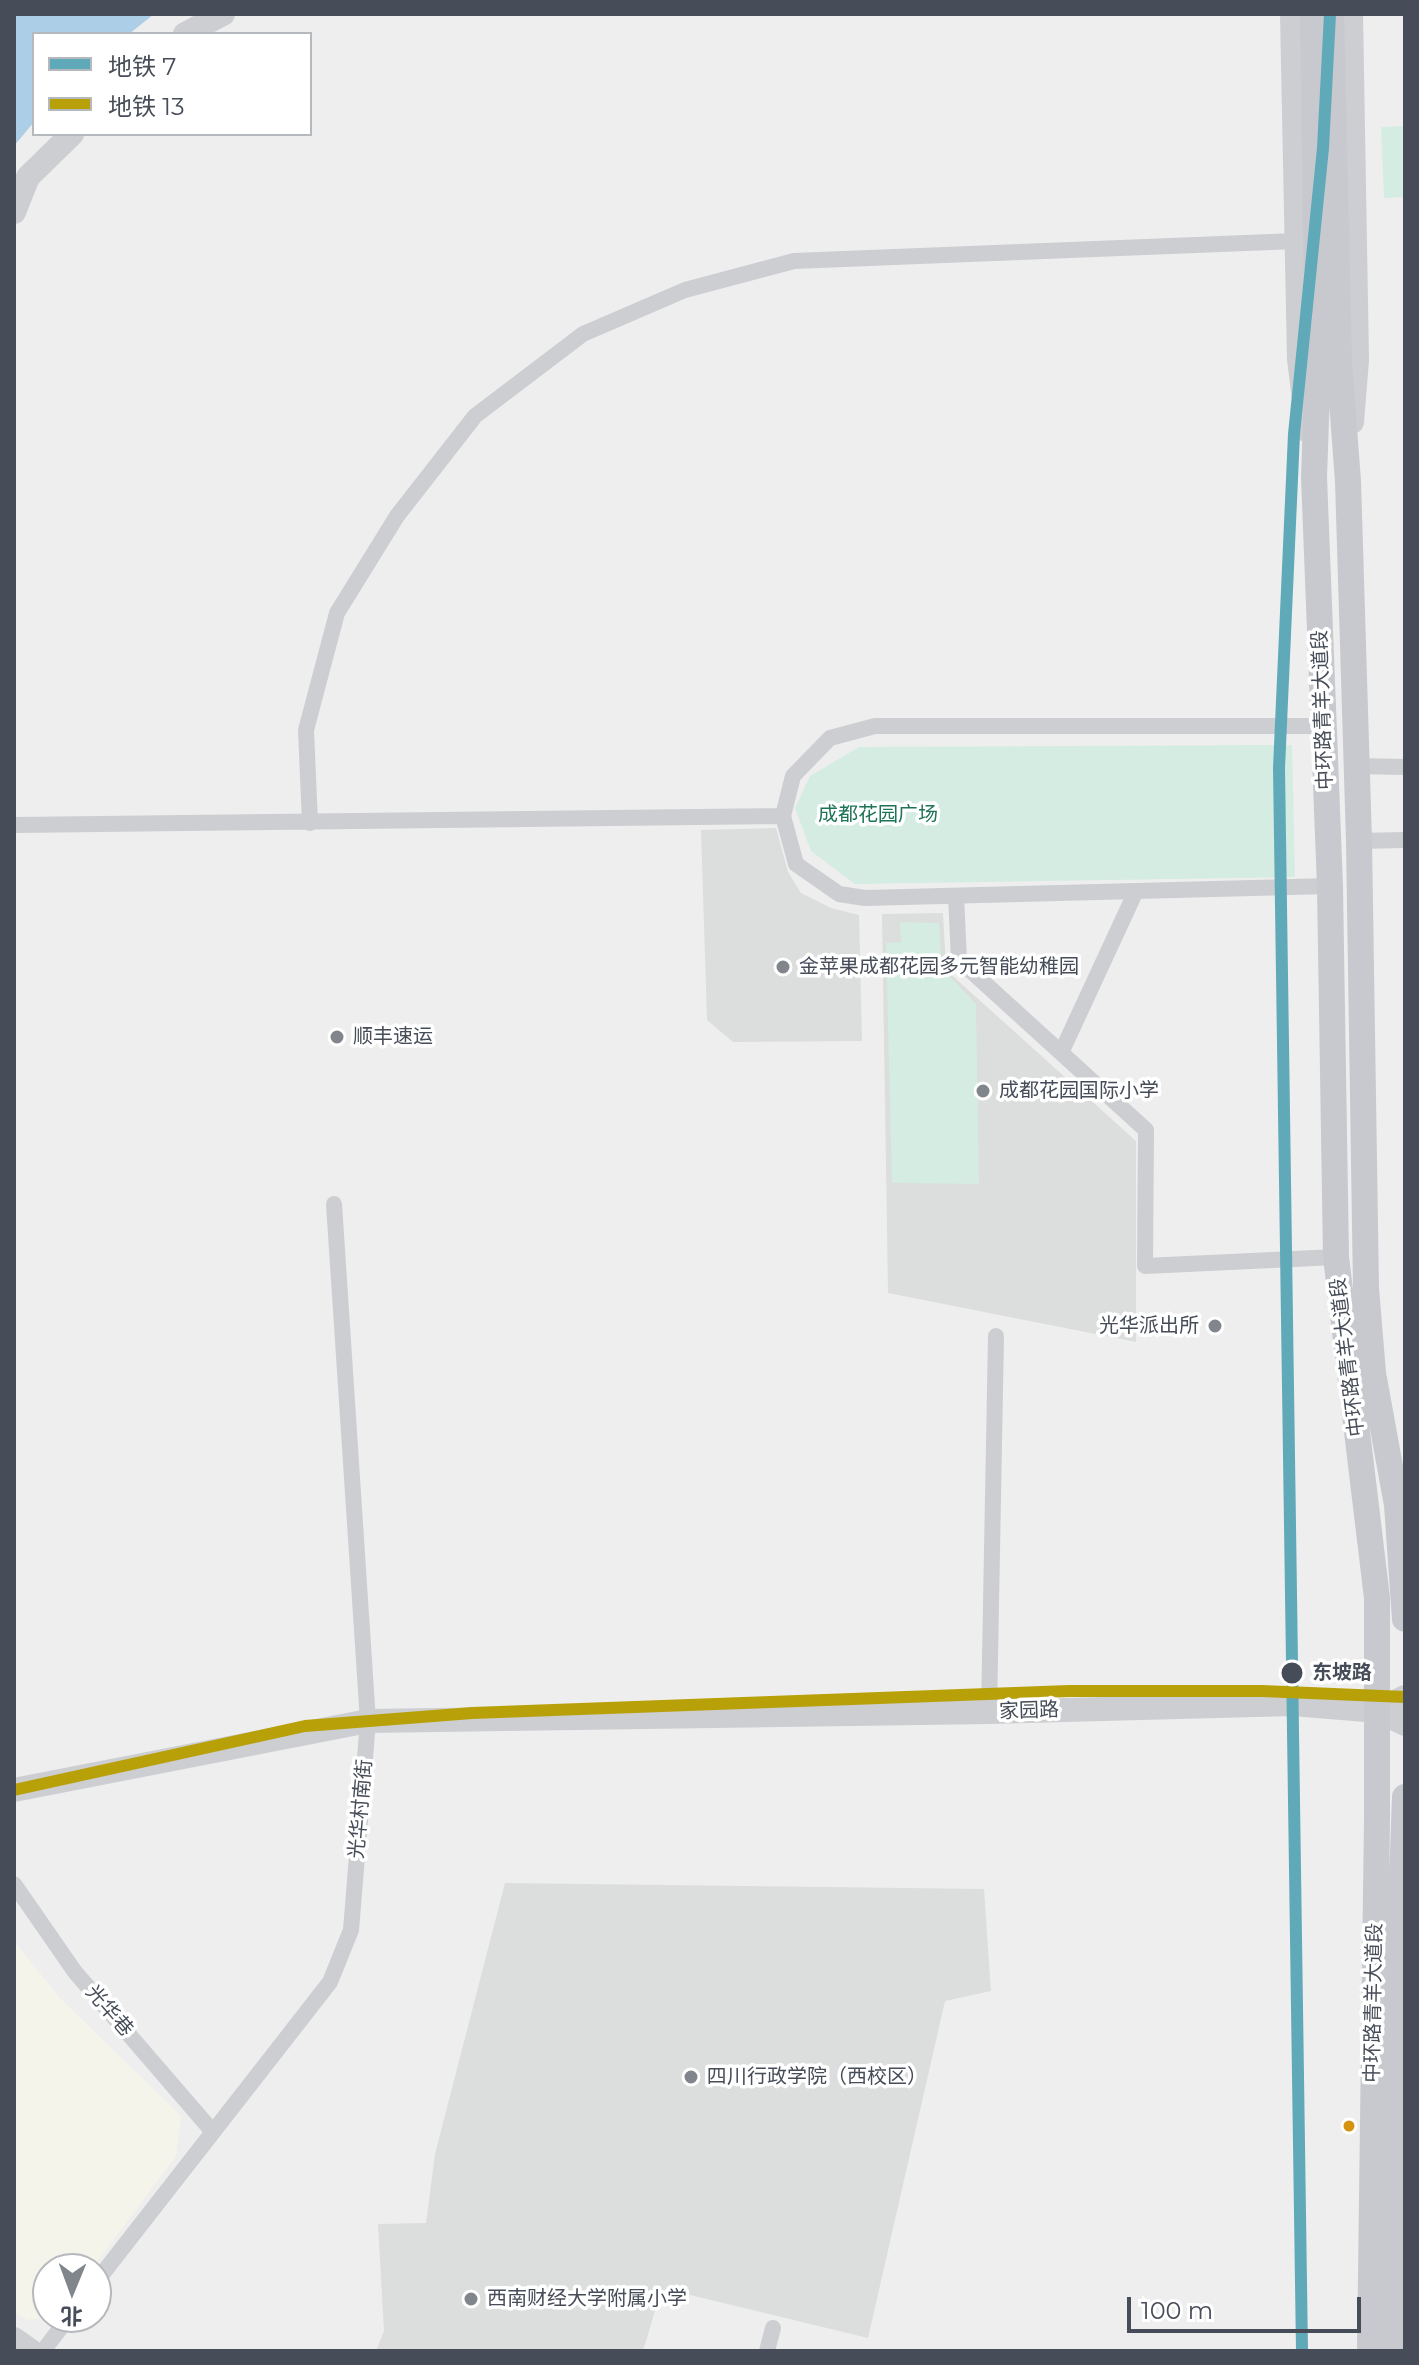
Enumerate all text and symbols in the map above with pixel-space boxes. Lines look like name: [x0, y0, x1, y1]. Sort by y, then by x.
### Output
legend: [32, 32, 312, 136]
text: 地铁 7: [108, 52, 176, 81]
text: 地铁 13: [108, 92, 185, 121]
street label: 中环路青羊大道段: [1308, 630, 1338, 790]
park label: 成都花园广场: [818, 803, 938, 827]
place label: 金苹果成都花园多元智能幼稚园: [799, 955, 1079, 979]
marker: 金苹果成都花园多元智能幼稚园: [774, 958, 792, 976]
place label: 顺丰速运: [353, 1025, 433, 1049]
marker: 顺丰速运: [328, 1028, 346, 1046]
place label: 成都花园国际小学: [999, 1079, 1159, 1103]
marker: 成都花园国际小学: [974, 1082, 992, 1100]
street label: 中环路青羊大道段: [1326, 1276, 1370, 1438]
place label: 光华派出所: [1099, 1314, 1199, 1338]
marker: 光华派出所: [1206, 1317, 1224, 1335]
marker: 东坡路: [1279, 1660, 1305, 1686]
place label: 东坡路: [1312, 1661, 1372, 1685]
street label: 家园路: [999, 1698, 1059, 1724]
street label: 光华村南街: [345, 1758, 377, 1860]
street label: 中环路青羊大道段: [1361, 1923, 1387, 2083]
street label: 光华巷: [80, 1980, 138, 2042]
place label: 四川行政学院（西校区）: [707, 2065, 927, 2089]
marker: 四川行政学院（西校区）: [682, 2068, 700, 2086]
unlabelled marker: [1341, 2118, 1357, 2134]
north arrow: [32, 2253, 112, 2333]
scale bar: [1131, 2281, 1365, 2331]
place label: 西南财经大学附属小学: [487, 2287, 687, 2311]
marker: 西南财经大学附属小学: [462, 2290, 480, 2308]
text: 100 m: [1141, 2296, 1213, 2325]
text: 北: [60, 2302, 83, 2329]

